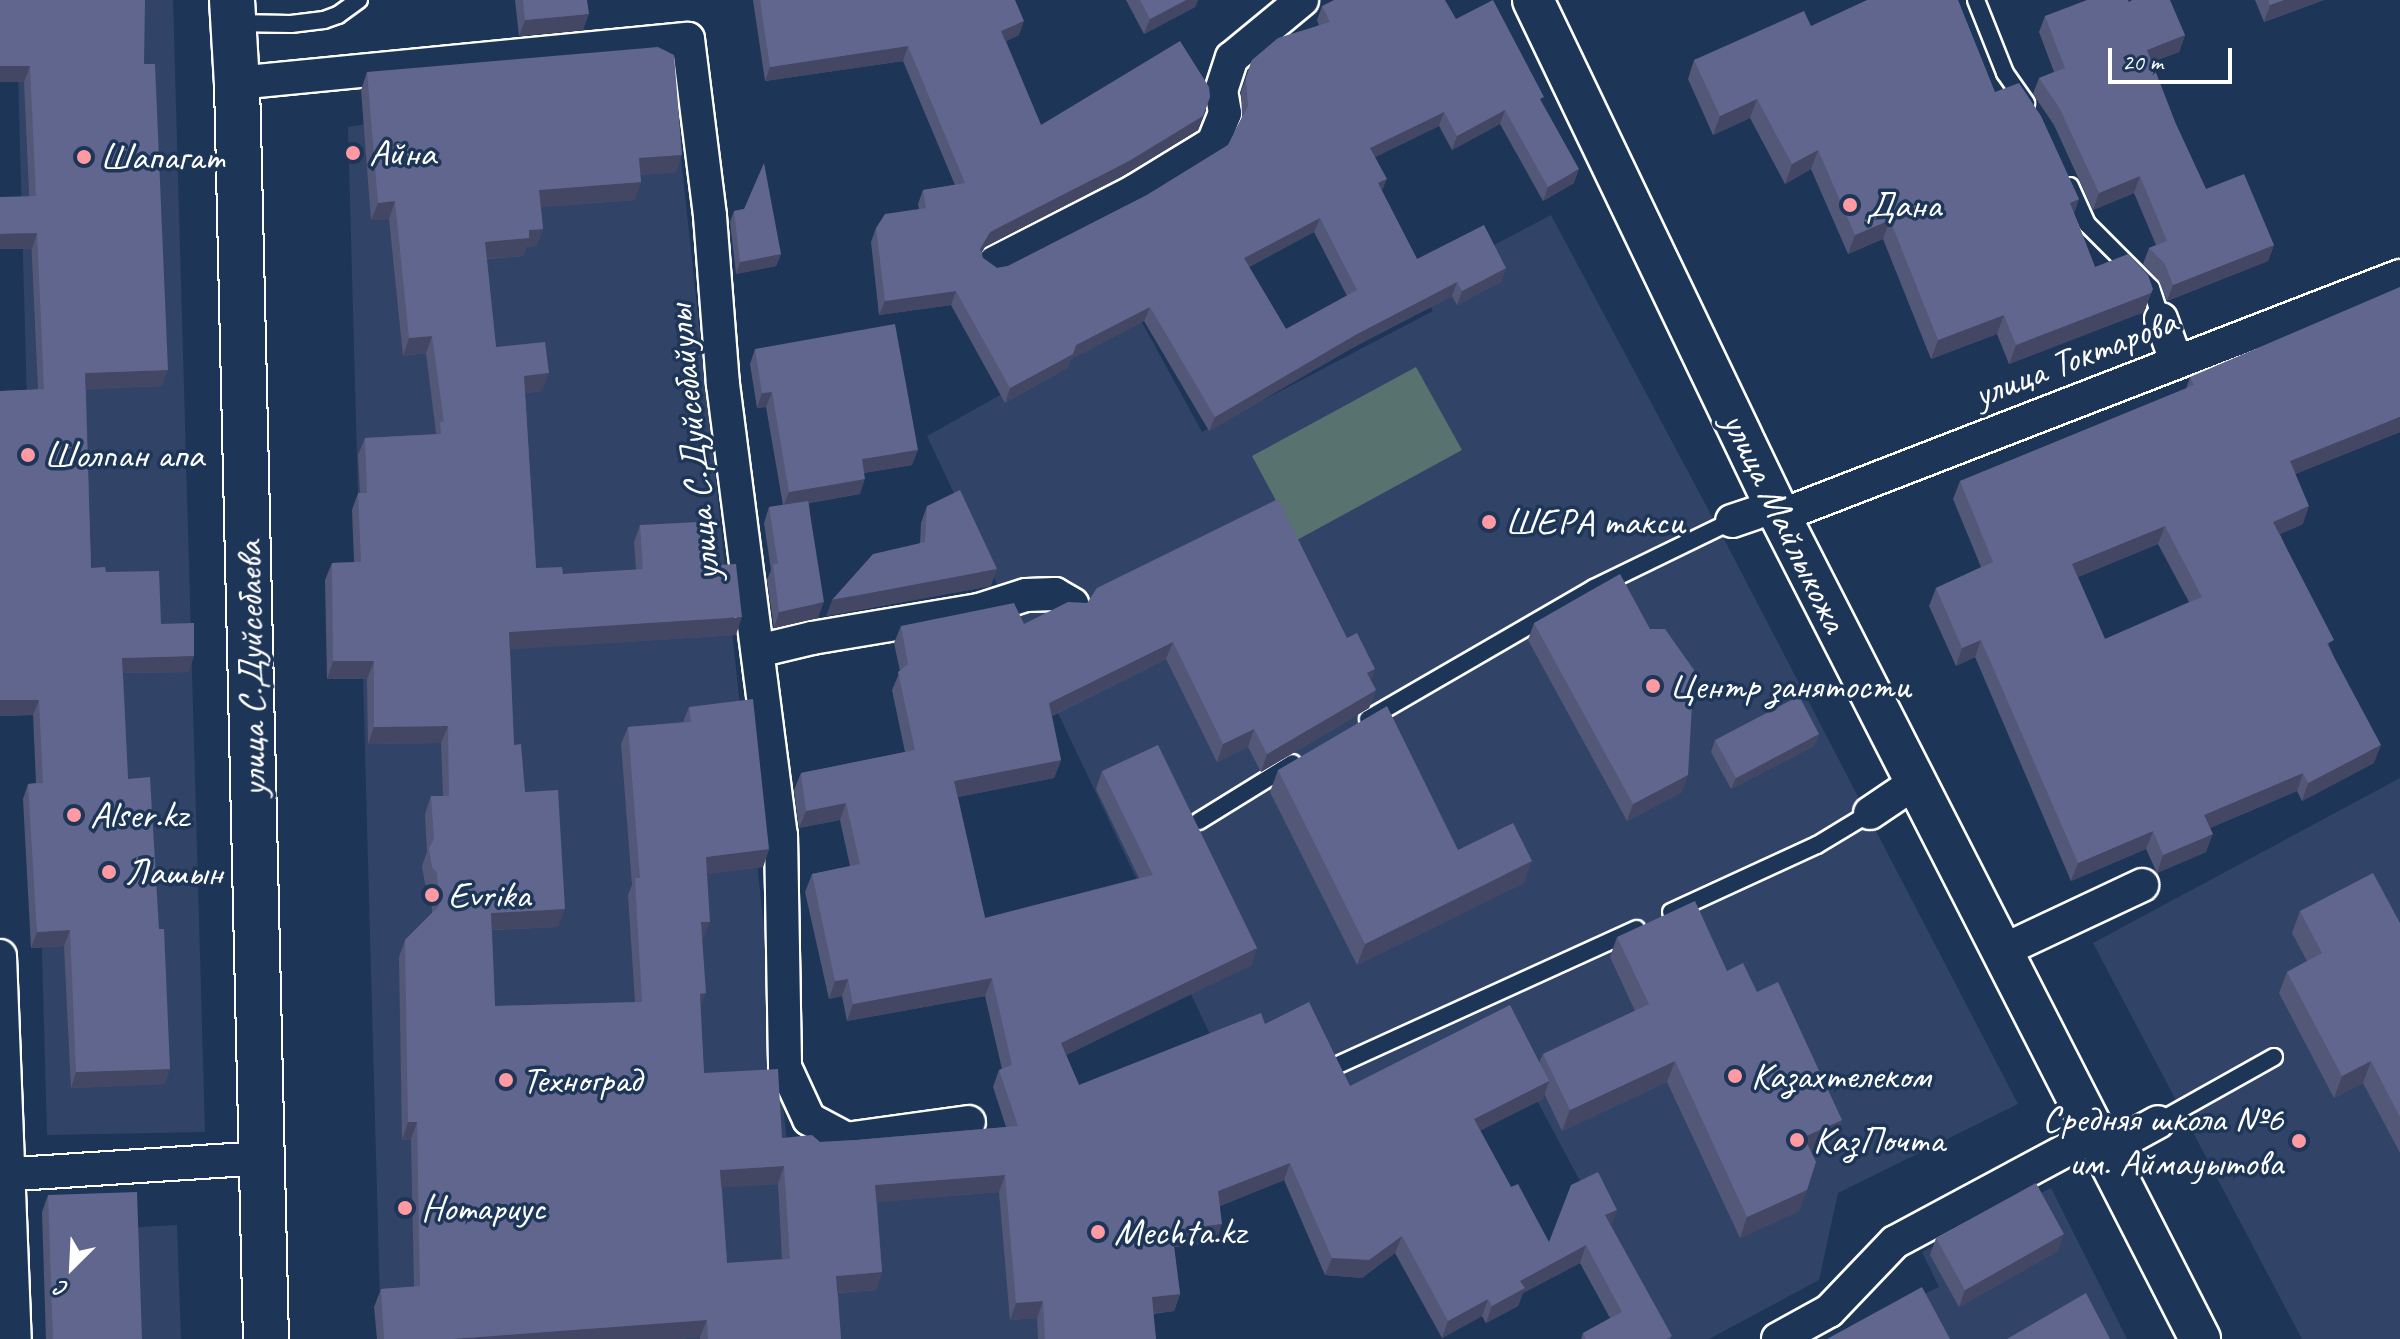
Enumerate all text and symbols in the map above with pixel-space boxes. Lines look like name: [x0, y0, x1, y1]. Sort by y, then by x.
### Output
scale bar: [2112, 32, 2236, 82]
text: 20 m: [2122, 47, 2163, 77]
place label: Айна: [369, 130, 436, 176]
place label: Шапагат: [100, 134, 225, 180]
marker: Айна: [344, 144, 362, 162]
marker: Шапагат: [75, 148, 93, 166]
place label: Дана: [1866, 182, 1941, 228]
marker: Дана: [1841, 196, 1859, 214]
street label: улица Токтарова: [1966, 298, 2184, 418]
street label: улица С.Дуйсебайулы: [656, 303, 730, 583]
street label: улица Майлыкожа: [1712, 405, 1858, 639]
place label: Шолпан апа: [44, 432, 203, 478]
marker: Шолпан апа: [19, 446, 37, 464]
place label: ШЕРА такси: [1505, 499, 1685, 545]
marker: ШЕРА такси: [1480, 513, 1498, 531]
street label: улица С.Дуйсебаева: [226, 541, 276, 797]
place label: Центр занятости: [1669, 663, 1908, 709]
marker: Центр занятости: [1644, 677, 1662, 695]
place label: Alser.kz: [90, 792, 188, 838]
marker: Alser.kz: [65, 806, 83, 824]
place label: Лашын: [125, 849, 223, 895]
marker: Лашын: [100, 863, 118, 881]
place label: Evrika: [448, 872, 530, 918]
marker: Evrika: [423, 886, 441, 904]
place label: Казахтелеком: [1751, 1053, 1930, 1099]
place label: Техноград: [522, 1057, 641, 1103]
marker: Казахтелеком: [1726, 1067, 1744, 1085]
marker: Техноград: [497, 1071, 515, 1089]
place label: Средняя школа №6 им. Аймауытова: [2042, 1096, 2283, 1186]
place label: КазПочта: [1813, 1117, 1944, 1163]
marker: КазПочта: [1788, 1131, 1806, 1149]
marker: Средняя школа №6 им. Аймауытова: [2290, 1132, 2308, 1150]
place label: Нотариус: [421, 1185, 545, 1231]
marker: Нотариус: [396, 1199, 414, 1217]
place label: Mechta.kz: [1114, 1209, 1246, 1255]
marker: Mechta.kz: [1089, 1223, 1107, 1241]
north arrow: [32, 1227, 112, 1307]
text: С: [52, 1274, 73, 1304]

